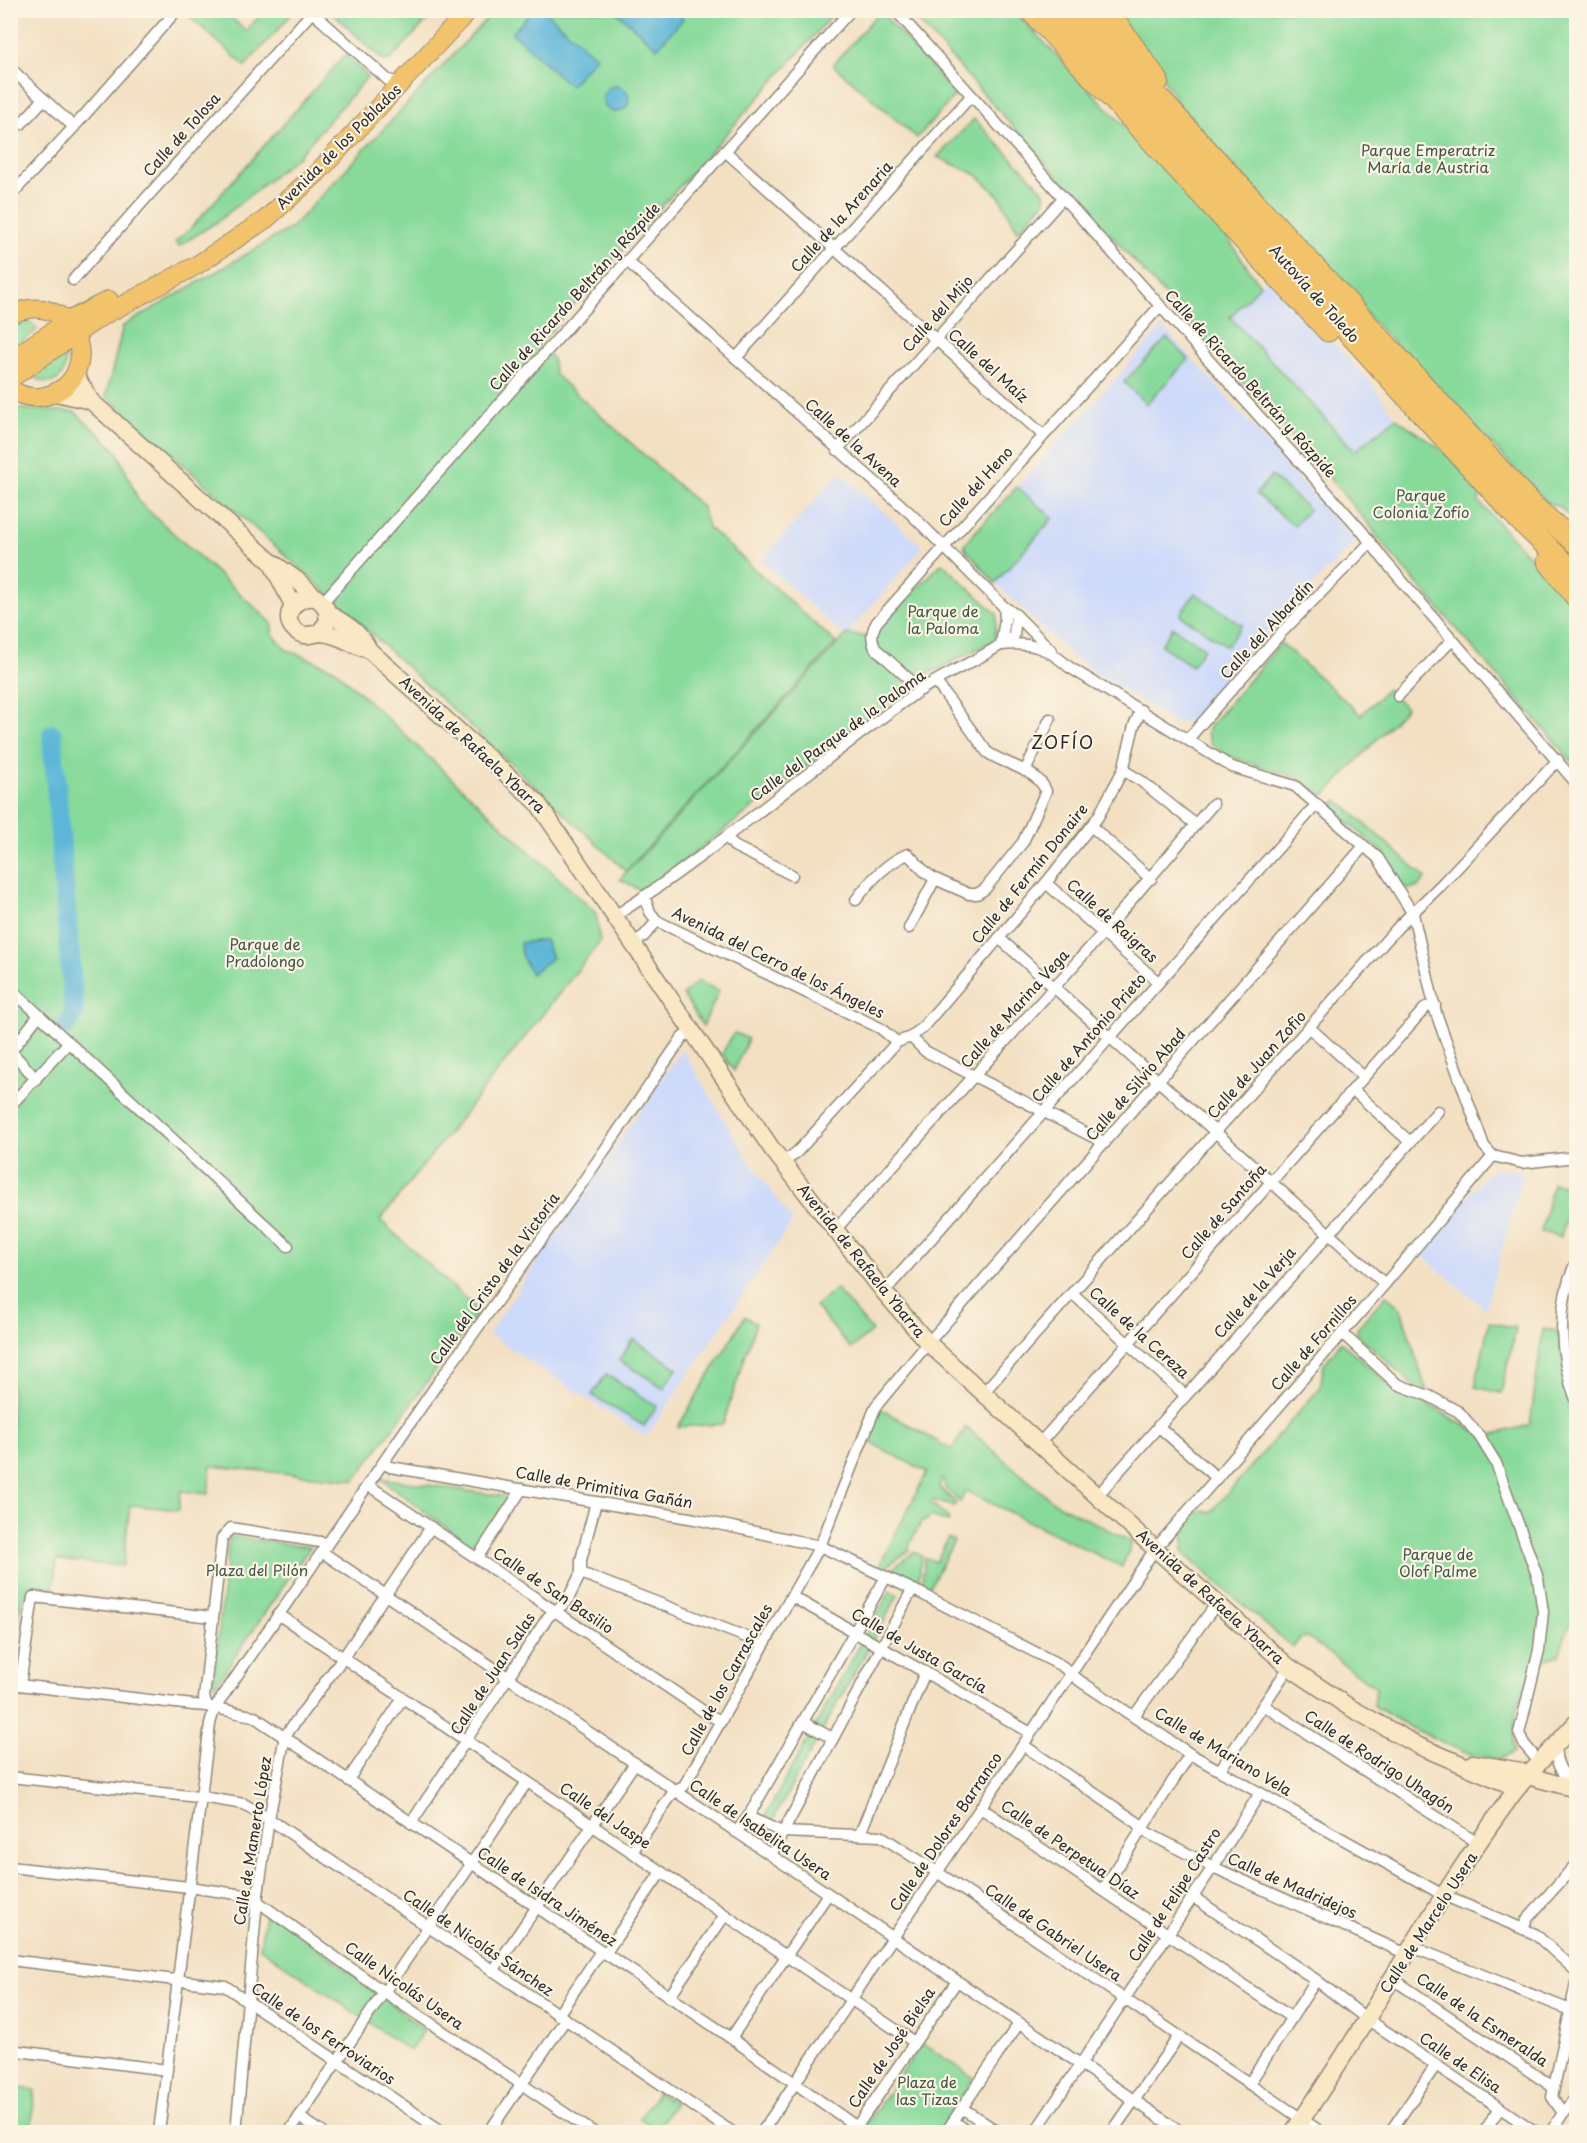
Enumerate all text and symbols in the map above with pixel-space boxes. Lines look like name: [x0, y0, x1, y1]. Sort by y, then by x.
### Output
street label: Avenida de los Poblados: [270, 78, 406, 214]
street label: Calle de Tolosa: [137, 86, 225, 181]
park label: Parque Emperatriz María de Austria: [1361, 138, 1495, 178]
street label: Calle de la Arenaria: [784, 155, 898, 277]
street label: Calle de Ricardo Beltrán y Rózpide: [483, 197, 665, 395]
street label: Autovía de Toledo: [1265, 239, 1366, 347]
street label: Calle del Mijo: [896, 269, 978, 357]
street label: Calle de Ricardo Beltrán y Rózpide: [1160, 284, 1342, 482]
street label: Calle del Maíz: [944, 322, 1035, 408]
street label: Calle de la Avena: [800, 392, 908, 492]
street label: Calle del Heno: [932, 440, 1017, 531]
park label: Parque Colonia Zofío: [1373, 483, 1469, 523]
street label: Calle del Albardín: [1214, 574, 1318, 684]
park label: Parque de la Paloma: [907, 599, 980, 639]
street label: Calle del Parque de la Paloma: [745, 663, 930, 806]
street label: Avenida de Rafaela Ybarra: [395, 670, 552, 818]
district label: ZOFÍO: [1031, 728, 1095, 755]
street label: Calle de Fermín Donaire: [965, 798, 1093, 948]
street label: Calle de Raigras: [1062, 873, 1164, 967]
street label: Avenida del Cerro de los Ángeles: [669, 900, 889, 1023]
park label: Parque de Pradolongo: [225, 932, 305, 972]
street label: Calle de Marina Vega: [954, 943, 1074, 1073]
street label: Calle de Antonio Prieto: [1025, 967, 1151, 1107]
street label: Calle de Juan Zofio: [1201, 1005, 1311, 1123]
street label: Calle de Silvio Abad: [1079, 1023, 1190, 1145]
street label: Calle de Santoña: [1175, 1158, 1271, 1264]
street label: Avenida de Rafaela Ybarra: [793, 1178, 932, 1342]
street label: Calle del Cristo de la Victoria: [423, 1187, 565, 1369]
street label: Calle de la Verja: [1208, 1241, 1300, 1343]
street label: Calle de la Cereza: [1085, 1280, 1196, 1384]
street label: Calle de Fornillos: [1264, 1289, 1361, 1395]
street label: Calle de Primitiva Gañán: [514, 1460, 695, 1513]
street label: Avenida de Rafaela Ybarra: [1132, 1523, 1291, 1669]
street label: Calle de San Basilio: [489, 1541, 619, 1639]
park label: Parque de Olof Palme: [1399, 1542, 1477, 1582]
park label: Plaza del Pilón: [206, 1558, 308, 1581]
street label: Calle de los Carrascales: [674, 1599, 777, 1760]
street label: Calle de Justa García: [847, 1601, 993, 1698]
street label: Calle de Juan Salas: [444, 1607, 540, 1739]
street label: Calle de Mariano Vela: [1151, 1701, 1297, 1801]
street label: Calle de Rodrigo Uhagón: [1300, 1704, 1459, 1818]
street label: Calle de Dolores Barranco: [883, 1747, 1007, 1915]
street label: Calle de Mamerto López: [227, 1755, 276, 1927]
street label: Calle de Isabelita Usera: [685, 1772, 837, 1885]
street label: Calle del Jaspe: [555, 1776, 656, 1854]
street label: Calle de Perpetua Díaz: [997, 1794, 1145, 1904]
street label: Calle de Felipe Castro: [1122, 1823, 1226, 1966]
street label: Calle de Isidra Jiménez: [473, 1840, 622, 1951]
street label: Calle de Madridejos: [1224, 1846, 1361, 1923]
street label: Calle de Marcelo Usera: [1373, 1846, 1483, 1998]
street label: Calle de Gabriel Usera: [981, 1877, 1128, 1987]
street label: Calle de Nicolás Sánchez: [399, 1883, 559, 2001]
street label: Calle Nicolás Usera: [341, 1935, 470, 2035]
street label: Calle de la Esmeralda: [1412, 1966, 1554, 2072]
street label: Calle de los Ferroviarios: [247, 1976, 400, 2090]
street label: Calle de José Bielsa: [842, 1982, 940, 2112]
street label: Calle de Elisa: [1415, 2026, 1507, 2098]
park label: Plaza de las Tizas: [896, 2070, 958, 2110]

